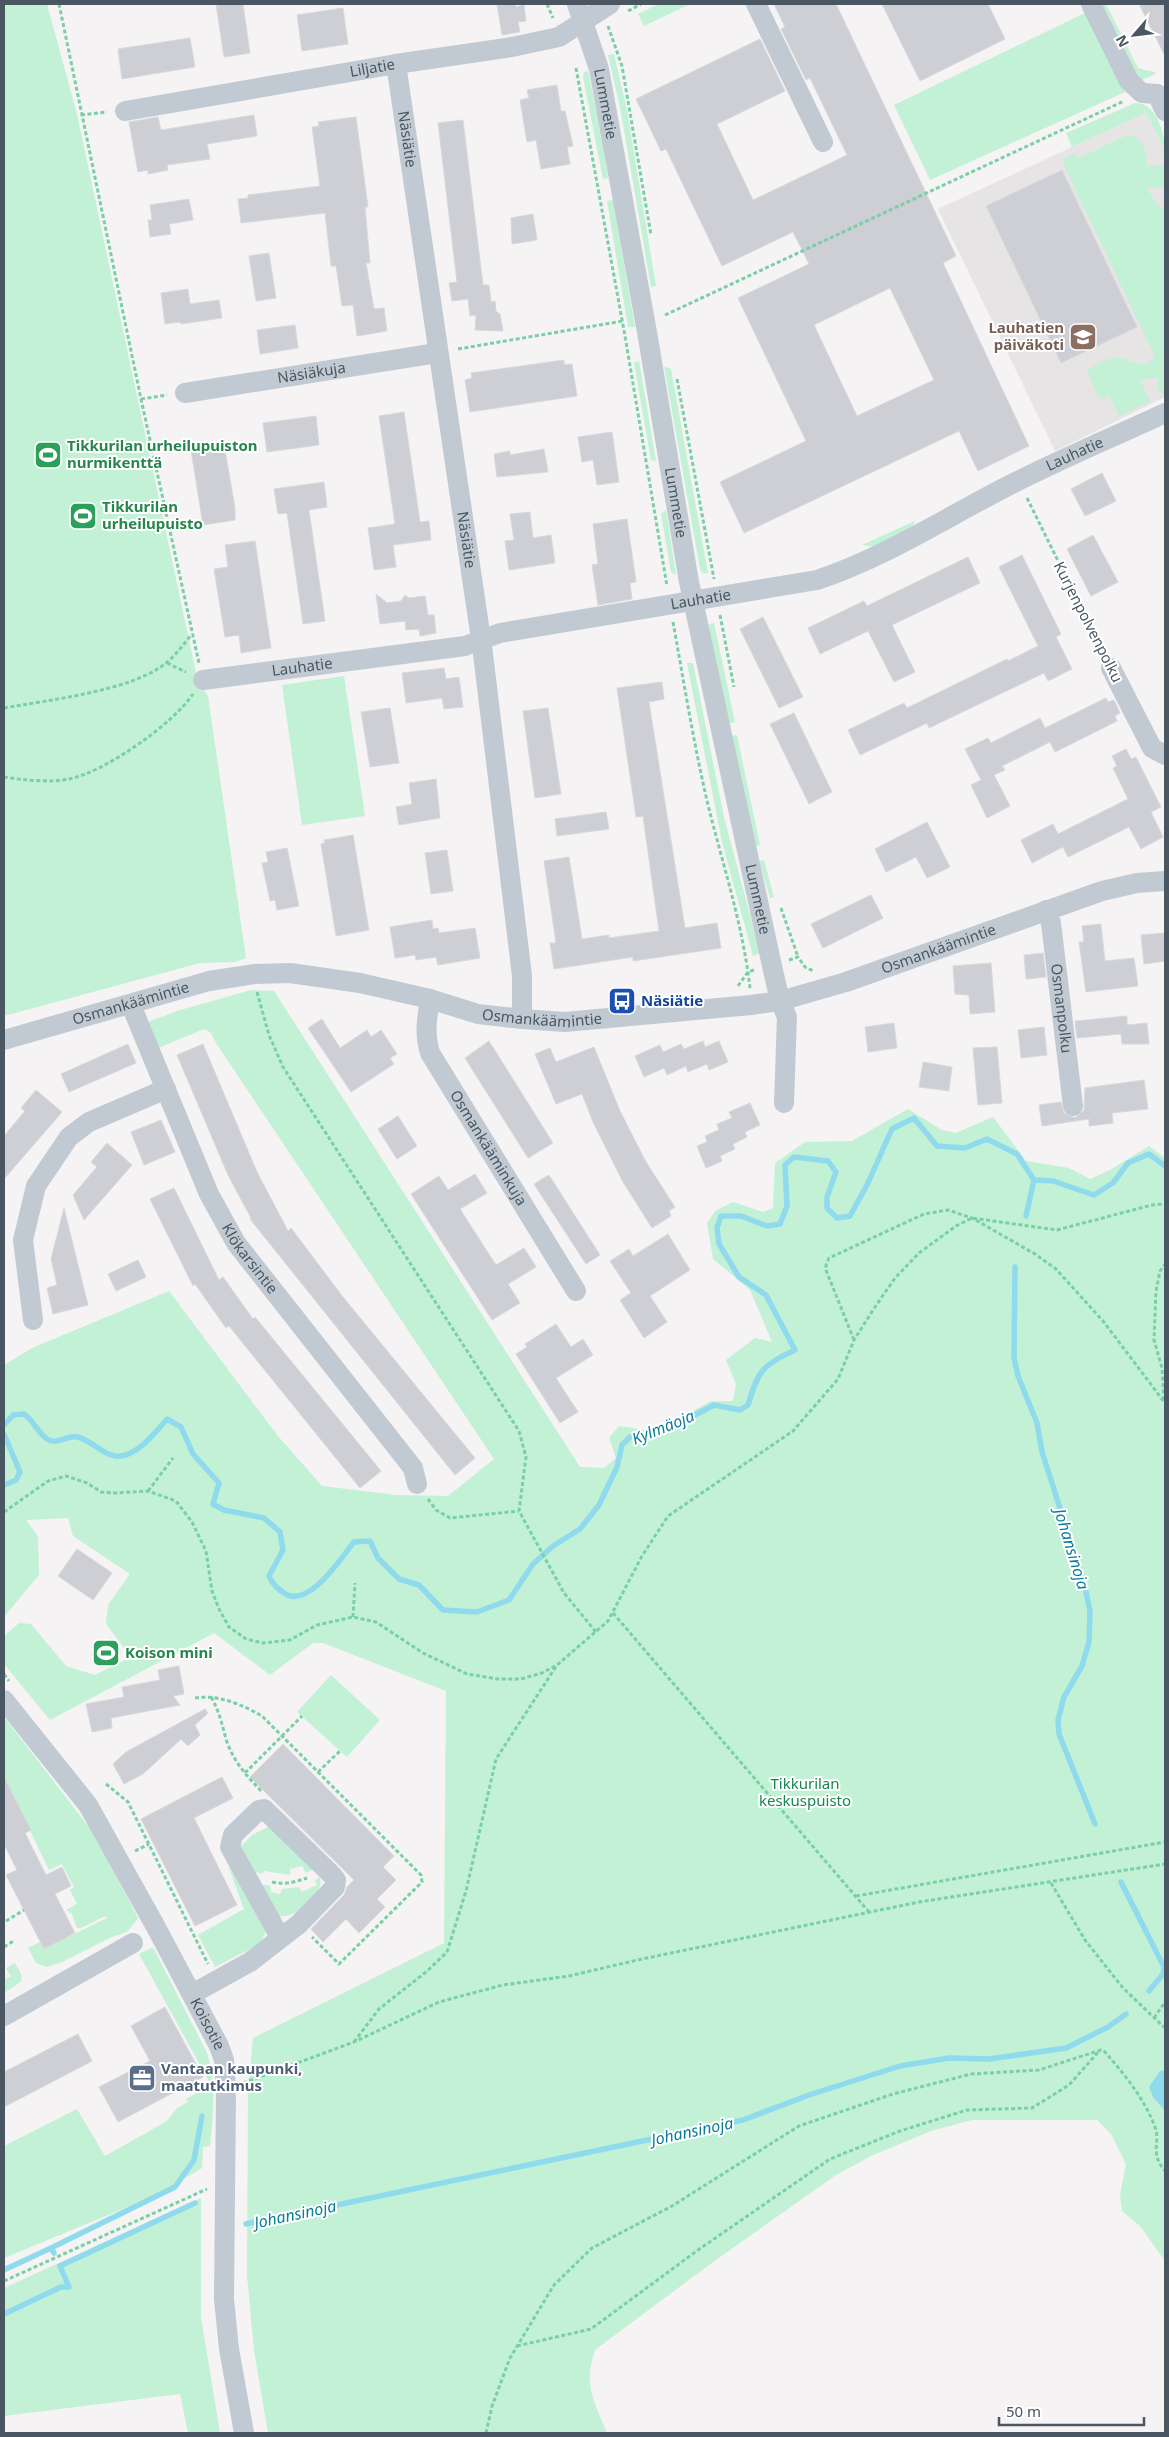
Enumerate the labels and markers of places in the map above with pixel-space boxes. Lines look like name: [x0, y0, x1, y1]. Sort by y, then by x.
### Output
place label: Lauhatien päiväkoti: [988, 317, 1064, 354]
school or university icon: Lauhatien päiväkoti: [1068, 322, 1098, 352]
place label: Tikkurilan urheilupuiston nurmikenttä: [67, 435, 258, 472]
sports icon: Tikkurilan urheilupuiston nurmikenttä: [33, 440, 63, 470]
place label: Tikkurilan urheilupuisto: [102, 496, 203, 533]
sports icon: Tikkurilan urheilupuisto: [68, 501, 98, 531]
bus stop icon: Näsiätie: [607, 986, 637, 1016]
place label: Näsiätie: [641, 990, 703, 1010]
sports icon: Koison mini: [91, 1638, 121, 1668]
place label: Koison mini: [125, 1642, 213, 1662]
place label: Vantaan kaupunki, maatutkimus: [161, 2058, 302, 2095]
office icon: Vantaan kaupunki, maatutkimus: [127, 2063, 157, 2093]

